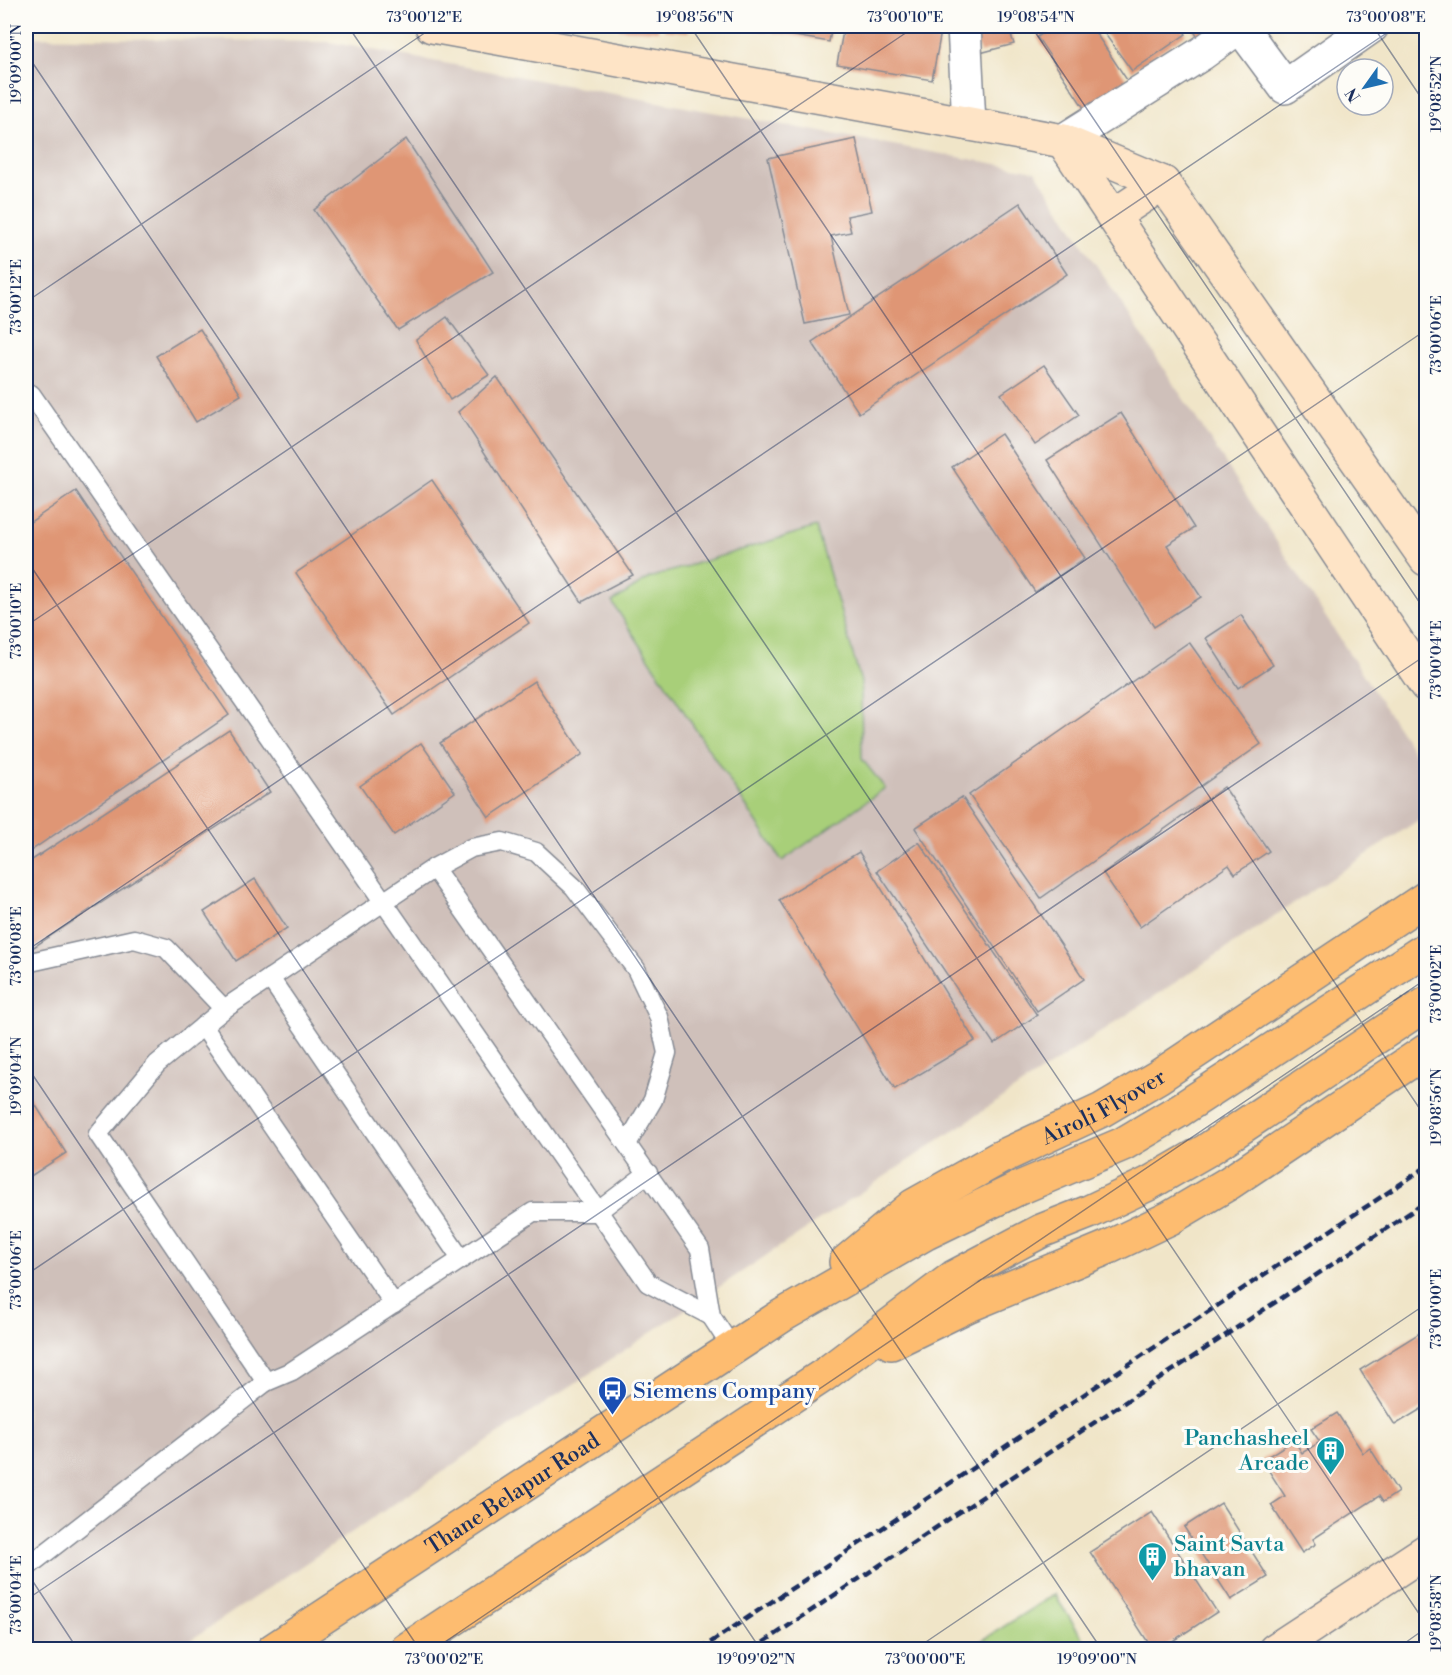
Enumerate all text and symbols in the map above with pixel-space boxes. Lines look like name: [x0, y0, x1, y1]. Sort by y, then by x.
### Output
text: 73°00'12"E: [386, 8, 462, 27]
text: 19°08'56"N: [656, 8, 734, 27]
text: 73°00'10"E: [867, 8, 943, 27]
text: 19°08'54"N: [997, 8, 1075, 27]
text: 73°00'08"E: [1346, 8, 1426, 27]
text: 19°09'00"N: [7, 24, 26, 104]
text: 19°08'52"N: [1427, 56, 1446, 132]
north arrow: [1335, 57, 1395, 117]
text: N: [1341, 84, 1365, 106]
text: 73°00'12"E: [7, 259, 26, 335]
text: 73°00'06"E: [1427, 295, 1446, 375]
text: 73°00'10"E: [7, 583, 26, 659]
text: 73°00'04"E: [1427, 620, 1446, 700]
text: 73°00'08"E: [7, 906, 26, 986]
text: 73°00'02"E: [1427, 945, 1446, 1023]
text: 19°09'04"N: [7, 1037, 26, 1115]
street label: Airoli Flyover: [1036, 1064, 1171, 1152]
text: 19°08'56"N: [1427, 1068, 1446, 1146]
text: 73°00'06"E: [7, 1230, 26, 1310]
text: 73°00'00"E: [1427, 1269, 1446, 1349]
bus stop icon: Siemens Company: [596, 1374, 628, 1416]
place label: Siemens Company: [633, 1378, 816, 1405]
place label: Panchasheel Arcade: [1184, 1425, 1309, 1477]
street label: Thane Belapur Road: [421, 1427, 605, 1561]
building icon: Panchasheel Arcade: [1314, 1434, 1346, 1476]
place label: Saint Savta bhavan: [1174, 1531, 1285, 1583]
building icon: Saint Savta bhavan: [1137, 1540, 1169, 1582]
text: 73°00'04"E: [7, 1555, 26, 1635]
text: 19°08'58"N: [1427, 1574, 1446, 1652]
text: 73°00'02"E: [405, 1650, 483, 1669]
text: 19°09'02"N: [717, 1650, 795, 1669]
text: 73°00'00"E: [885, 1650, 965, 1669]
text: 19°09'00"N: [1057, 1650, 1137, 1669]

